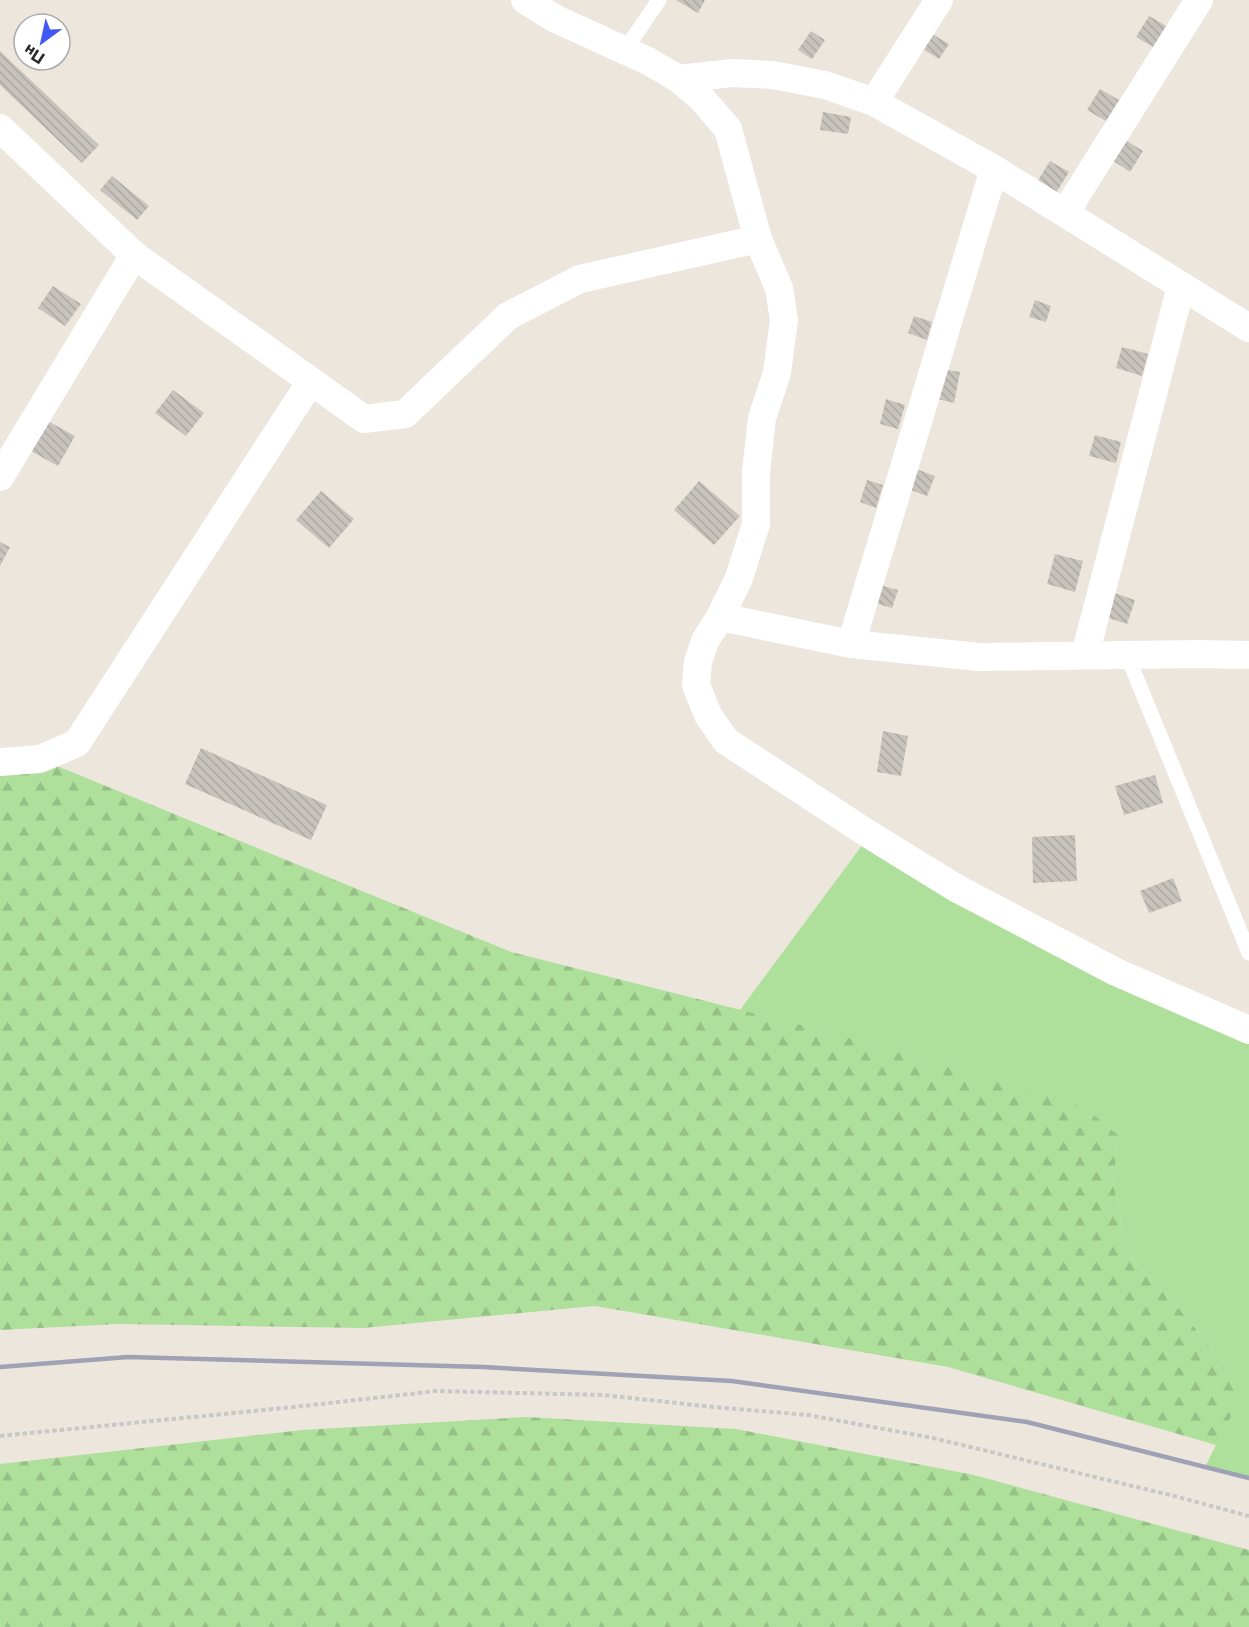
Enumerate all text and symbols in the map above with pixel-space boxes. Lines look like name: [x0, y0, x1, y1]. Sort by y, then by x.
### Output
north arrow: [12, 12, 72, 72]
text: Пн: [19, 41, 48, 69]

